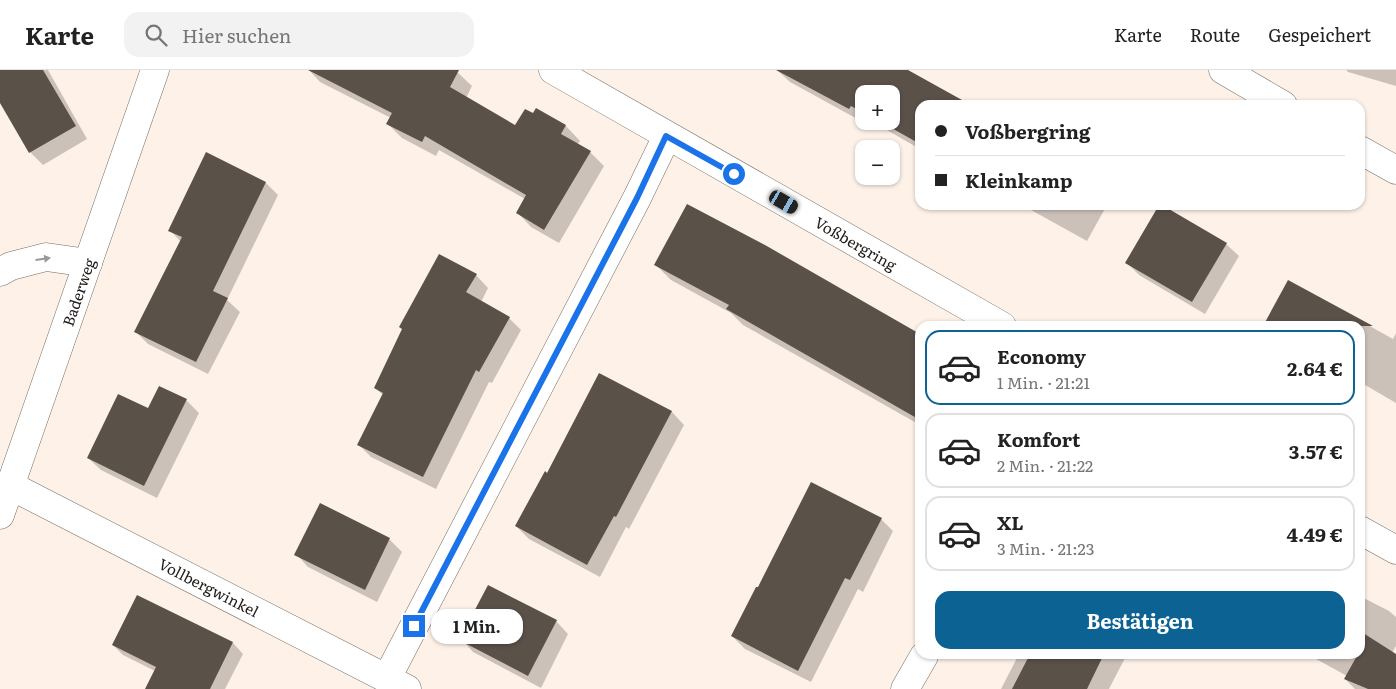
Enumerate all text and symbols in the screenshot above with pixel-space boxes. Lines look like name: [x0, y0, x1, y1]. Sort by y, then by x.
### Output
search box: [124, 12, 474, 57]
text: Karte: [25, 17, 94, 52]
icon: search: [142, 21, 170, 49]
text: Hier suchen: [182, 21, 291, 49]
text: Karte: [1114, 21, 1162, 48]
text: Route: [1190, 21, 1240, 48]
text: Gespeichert: [1268, 21, 1371, 48]
map controls: [855, 85, 900, 185]
button: +: [855, 85, 900, 130]
text: Voßbergring: [965, 117, 1090, 145]
button: −: [855, 140, 900, 185]
route start: [723, 163, 745, 185]
text: Kleinkamp: [965, 166, 1072, 194]
car: [767, 188, 800, 216]
street label: Voßbergring: [811, 210, 902, 276]
street label: Baderweg: [56, 254, 101, 329]
one-way arrow: [36, 255, 52, 263]
text: Economy: [997, 342, 1086, 370]
icon: car: [937, 345, 982, 390]
text: 2.64 €: [1287, 354, 1343, 382]
text: 1 Min. · 21:21: [997, 370, 1090, 394]
text: Komfort: [997, 425, 1080, 453]
icon: car: [937, 428, 982, 473]
text: 3.57 €: [1289, 437, 1343, 465]
text: 2 Min. · 21:22: [997, 453, 1093, 477]
text: XL: [997, 508, 1024, 536]
icon: car: [937, 511, 982, 556]
text: 4.49 €: [1286, 520, 1343, 548]
text: 3 Min. · 21:23: [997, 536, 1094, 560]
street label: Vollbergwinkel: [155, 552, 263, 622]
button: Bestätigen: [935, 591, 1345, 649]
callout: 1 Min.: [432, 608, 524, 644]
text: 1 Min.: [453, 614, 501, 638]
route end: [403, 615, 425, 637]

